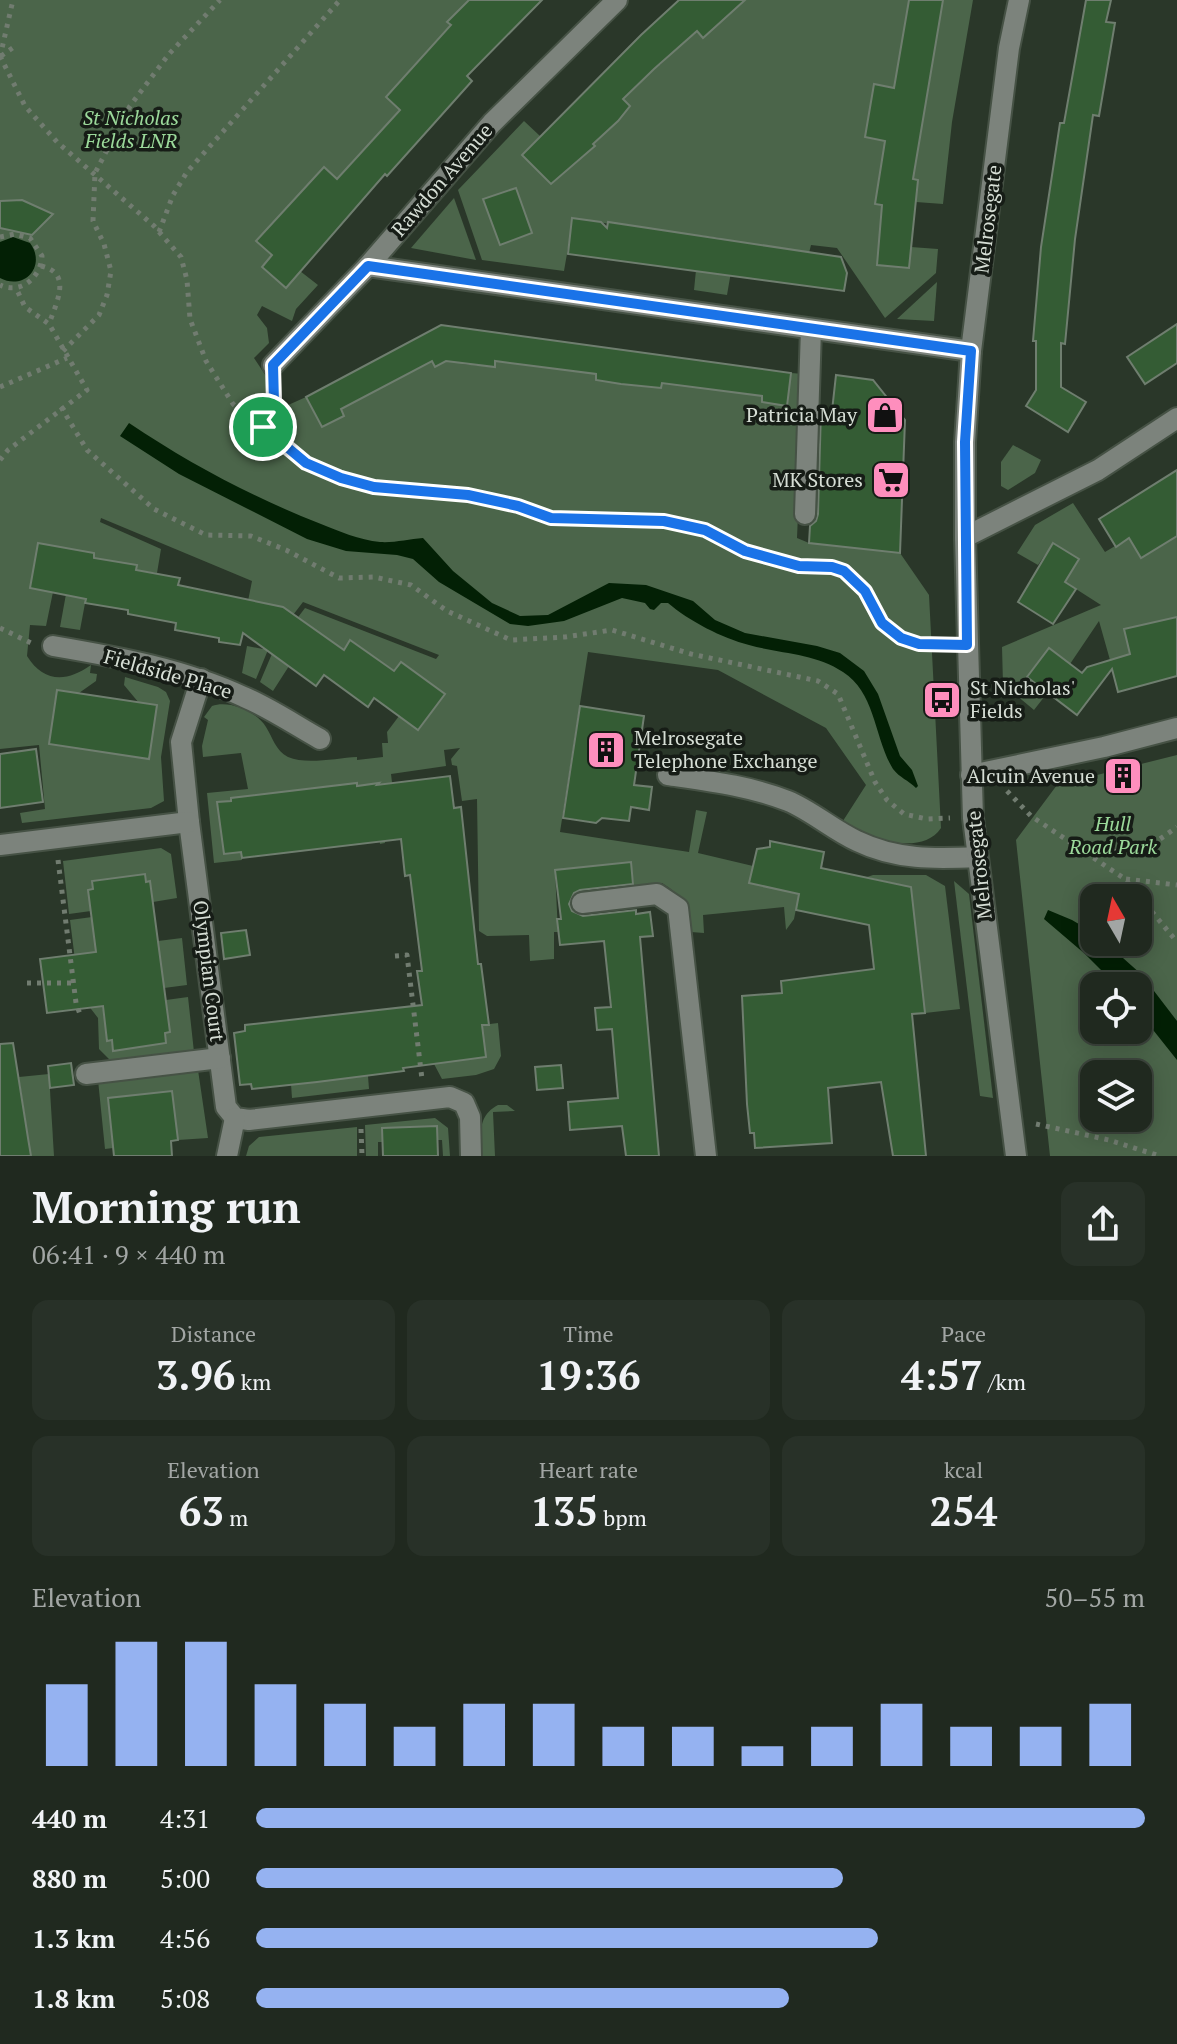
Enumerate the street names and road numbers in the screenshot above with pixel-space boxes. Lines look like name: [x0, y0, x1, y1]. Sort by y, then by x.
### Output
street label: Rawdon Avenue: [385, 117, 498, 242]
street label: Melrosegate: [967, 163, 1008, 275]
street label: Fieldside Place: [101, 642, 235, 705]
street label: Melrosegate: [959, 809, 998, 921]
street label: Olympian Court: [187, 899, 232, 1044]

